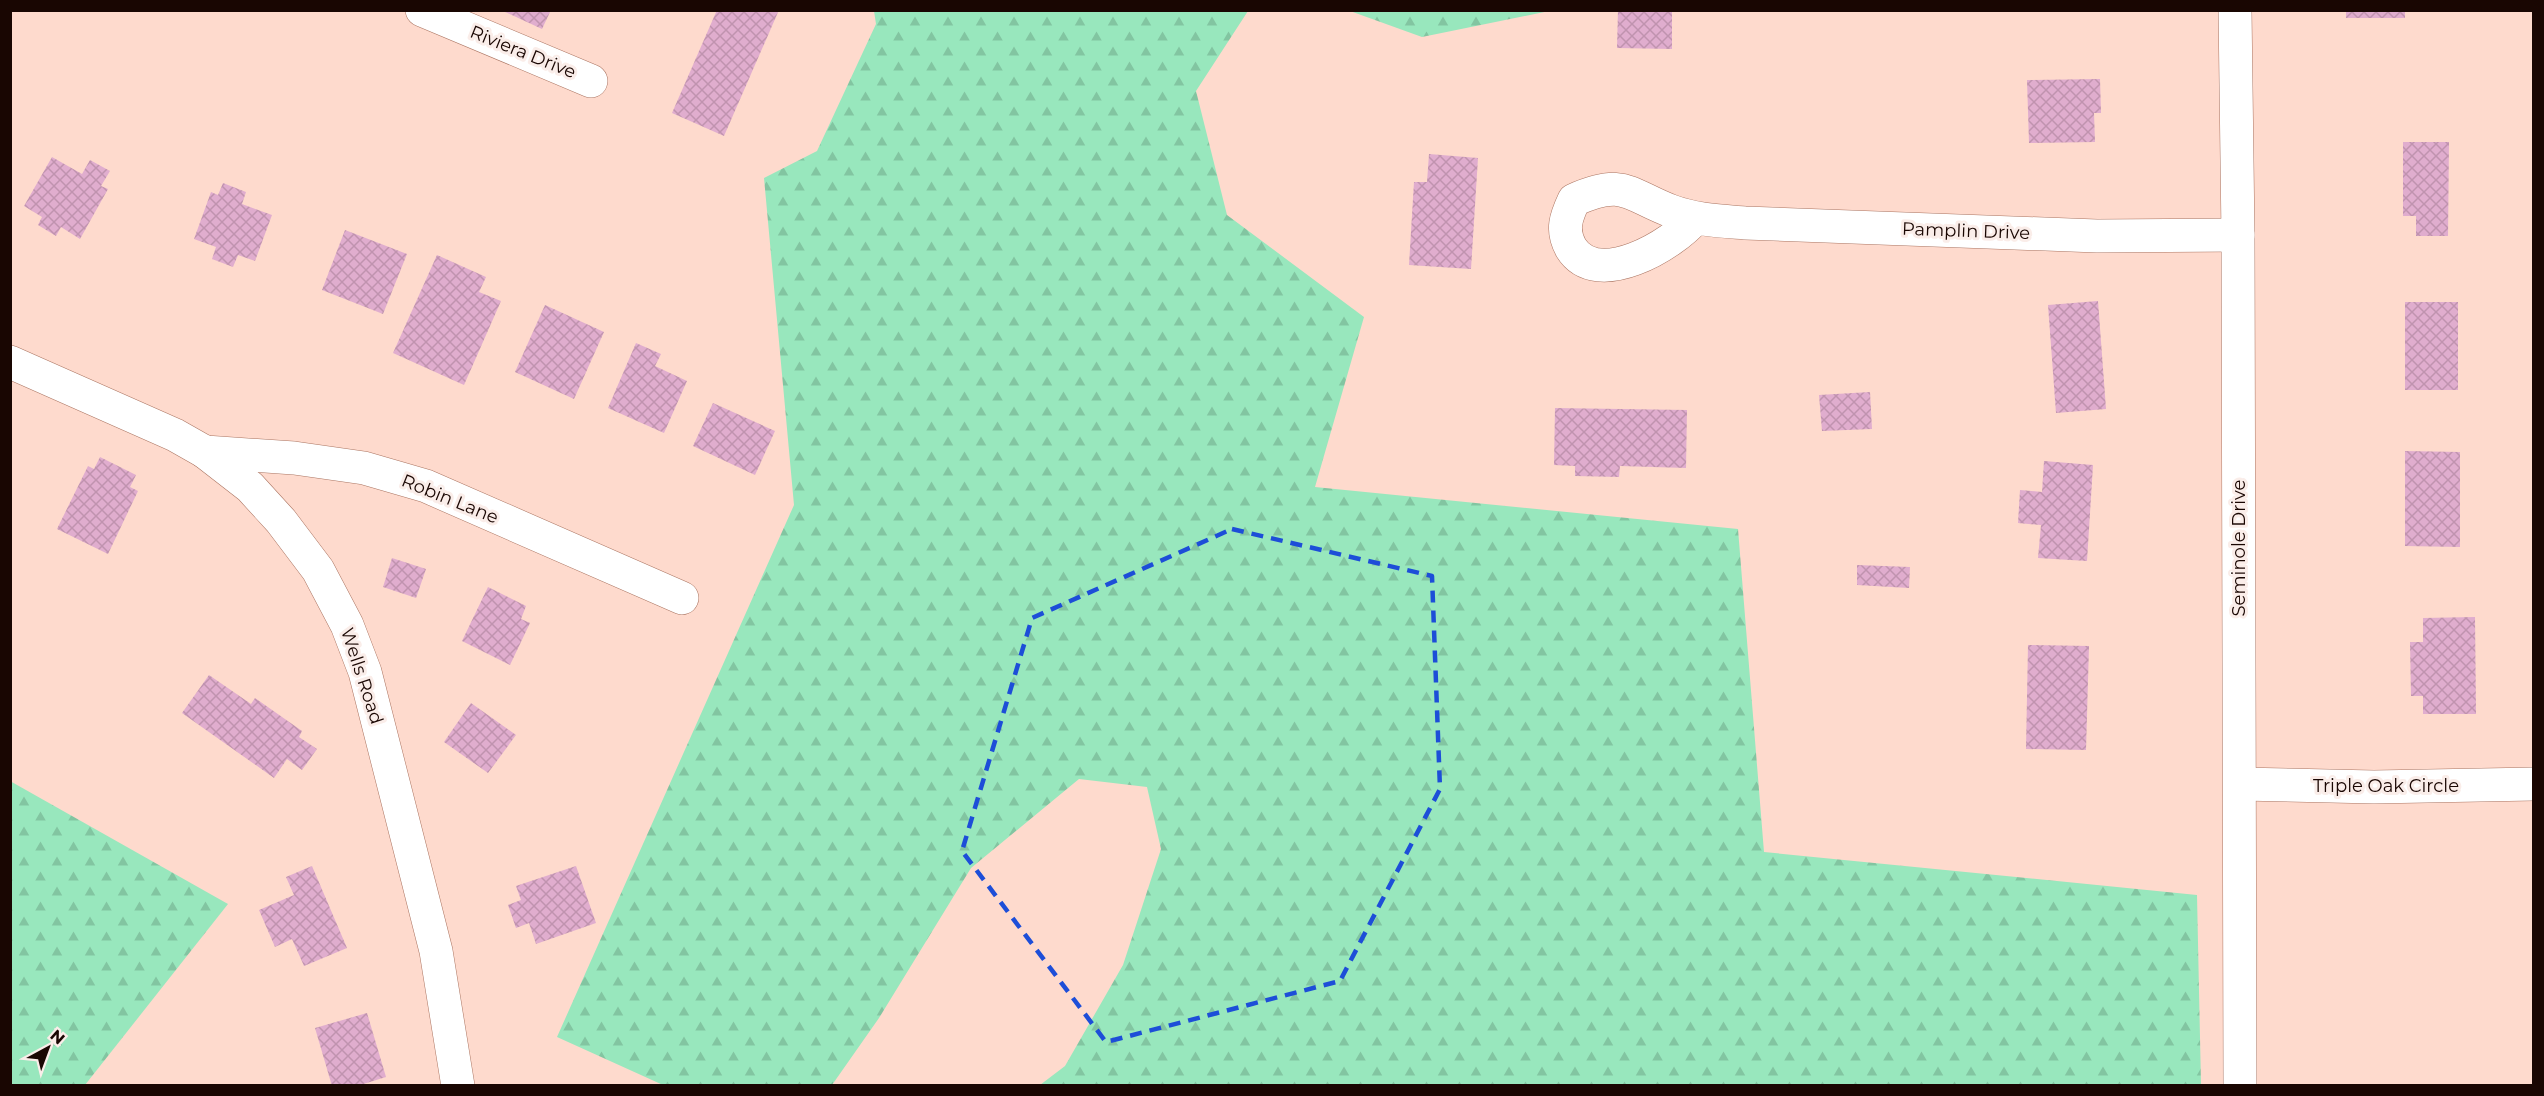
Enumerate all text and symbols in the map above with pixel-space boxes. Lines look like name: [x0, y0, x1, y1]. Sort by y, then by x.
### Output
street label: Riviera Drive: [467, 21, 579, 83]
street label: Pamplin Drive: [1902, 218, 2031, 244]
street label: Robin Lane: [398, 470, 502, 528]
street label: Seminole Drive: [2228, 479, 2250, 616]
street label: Wells Road: [336, 625, 388, 727]
street label: Triple Oak Circle: [2313, 775, 2459, 797]
north arrow: [18, 1018, 78, 1078]
text: N: [46, 1026, 69, 1048]

